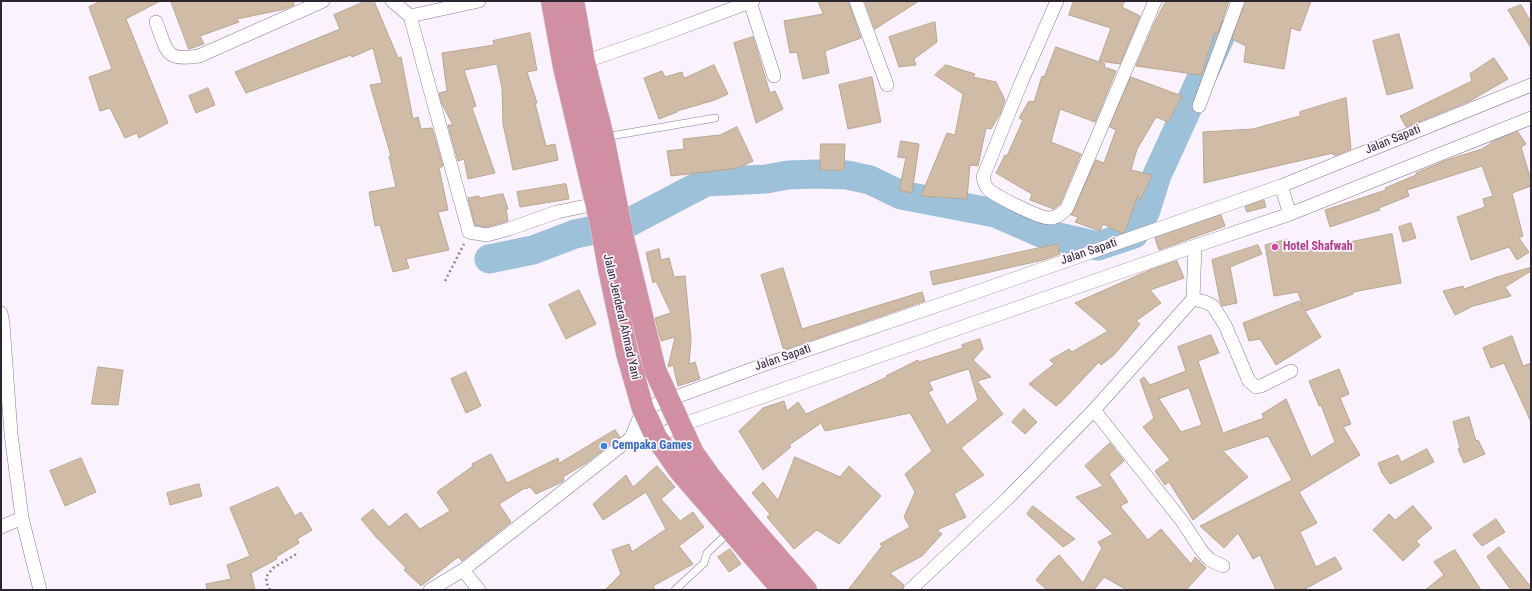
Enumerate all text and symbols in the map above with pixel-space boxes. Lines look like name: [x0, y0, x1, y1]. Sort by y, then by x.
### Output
street label: Jalan Sapati: [1363, 122, 1423, 158]
street label: Jalan Sapati: [1059, 236, 1119, 268]
place label: Hotel Shafwah: [1283, 240, 1353, 254]
marker: Hotel Shafwah: [1270, 242, 1280, 252]
street label: Jalan Jenderal Ahmad Yani: [600, 253, 642, 381]
street label: Jalan Sapati: [753, 342, 813, 374]
place label: Cempaka Games: [612, 439, 692, 453]
marker: Cempaka Games: [599, 441, 609, 451]

